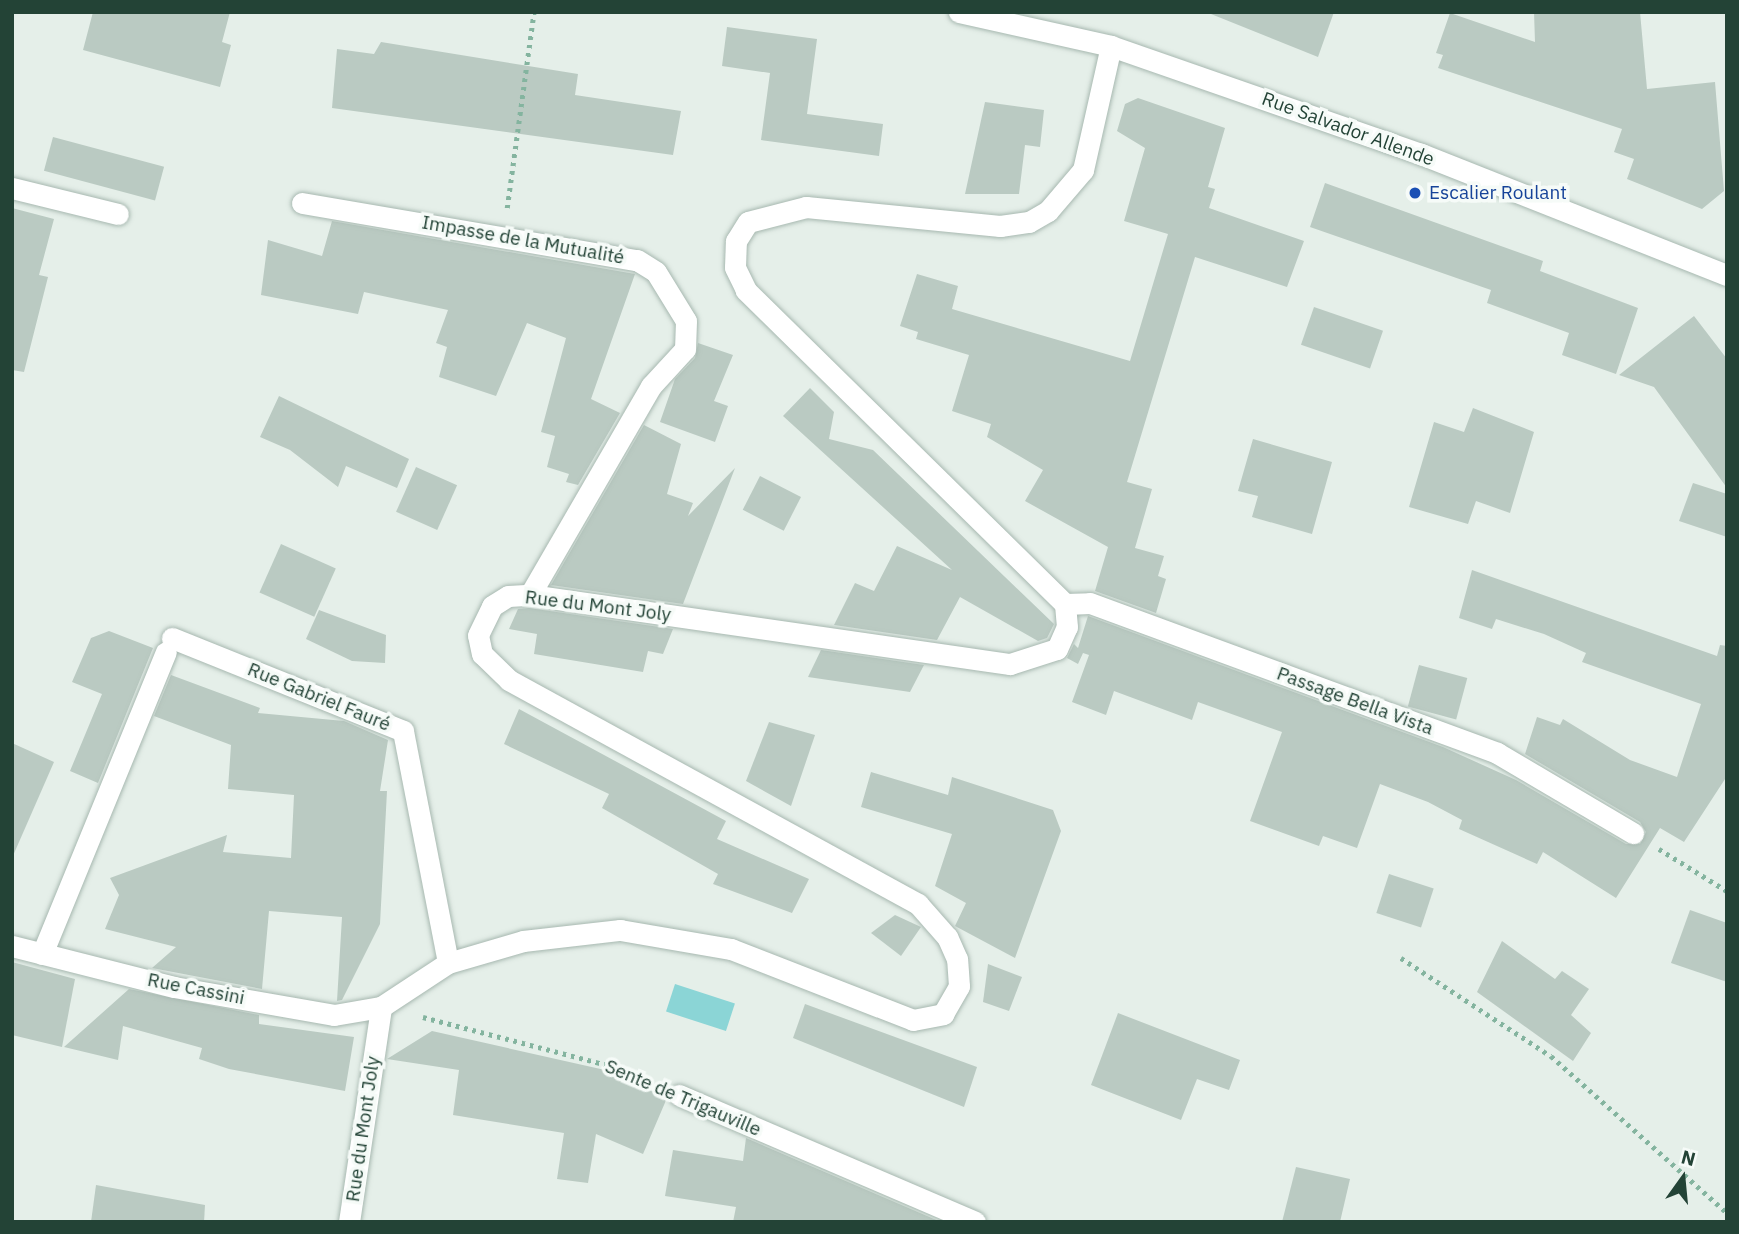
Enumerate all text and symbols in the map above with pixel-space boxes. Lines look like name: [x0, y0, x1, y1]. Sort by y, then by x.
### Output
street label: Rue Salvador Allende: [1259, 87, 1437, 171]
place label: Escalier Roulant: [1429, 182, 1567, 204]
marker: Escalier Roulant: [1407, 185, 1423, 201]
street label: Impasse de la Mutualité: [420, 211, 626, 269]
street label: Rue du Mont Joly: [524, 586, 672, 626]
street label: Rue Gabriel Fauré: [244, 658, 394, 736]
street label: Passage Bella Vista: [1274, 662, 1436, 740]
street label: Rue Cassini: [145, 968, 247, 1010]
street label: Rue du Mont Joly: [341, 1055, 385, 1203]
street label: Sente de Trigauville: [602, 1055, 764, 1141]
north arrow: [1648, 1143, 1718, 1213]
text: N: [1679, 1144, 1698, 1171]

